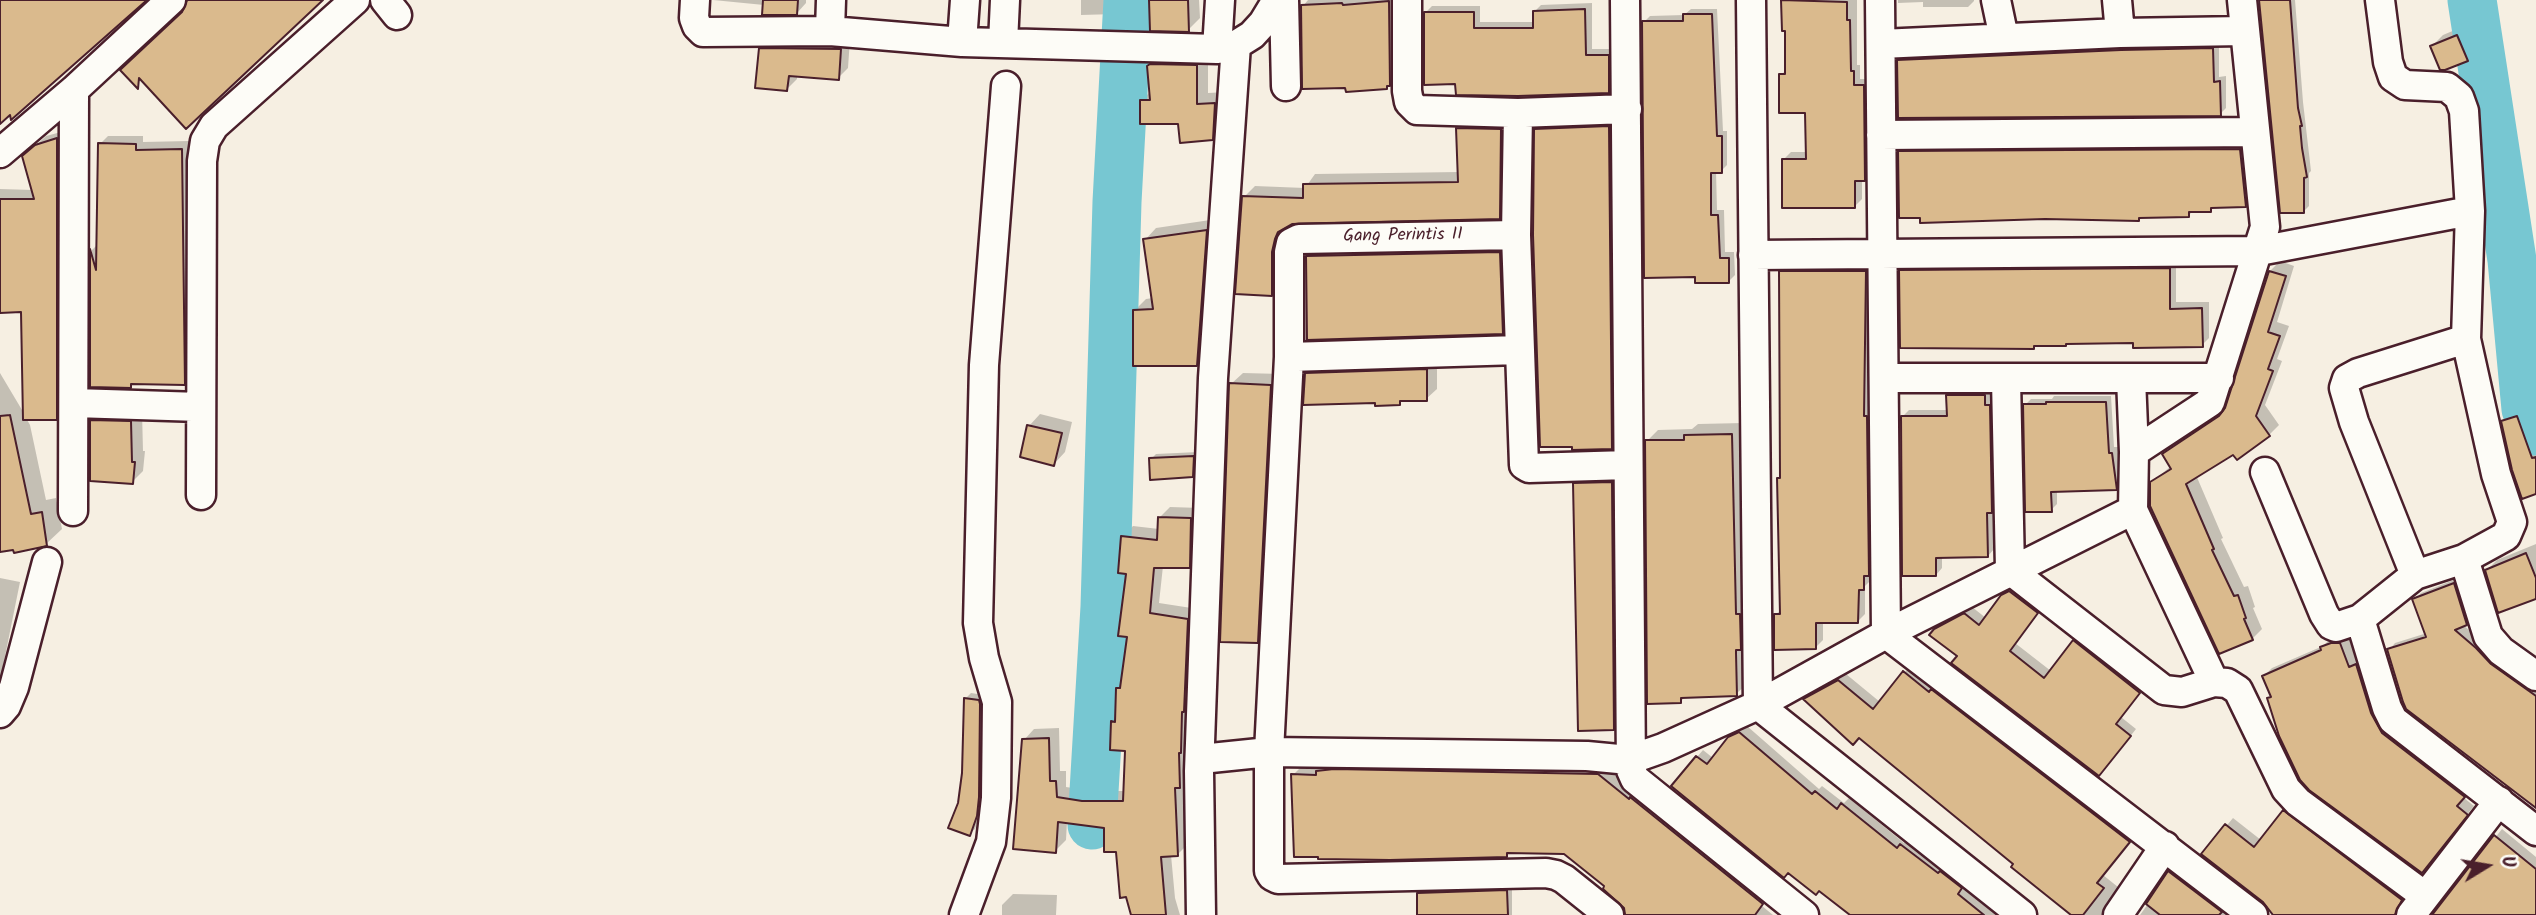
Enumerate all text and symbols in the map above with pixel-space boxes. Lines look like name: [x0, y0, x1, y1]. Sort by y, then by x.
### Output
street label: Gang Perintis II: [1343, 225, 1463, 249]
north arrow: [2452, 831, 2522, 901]
text: U: [2492, 854, 2523, 870]

